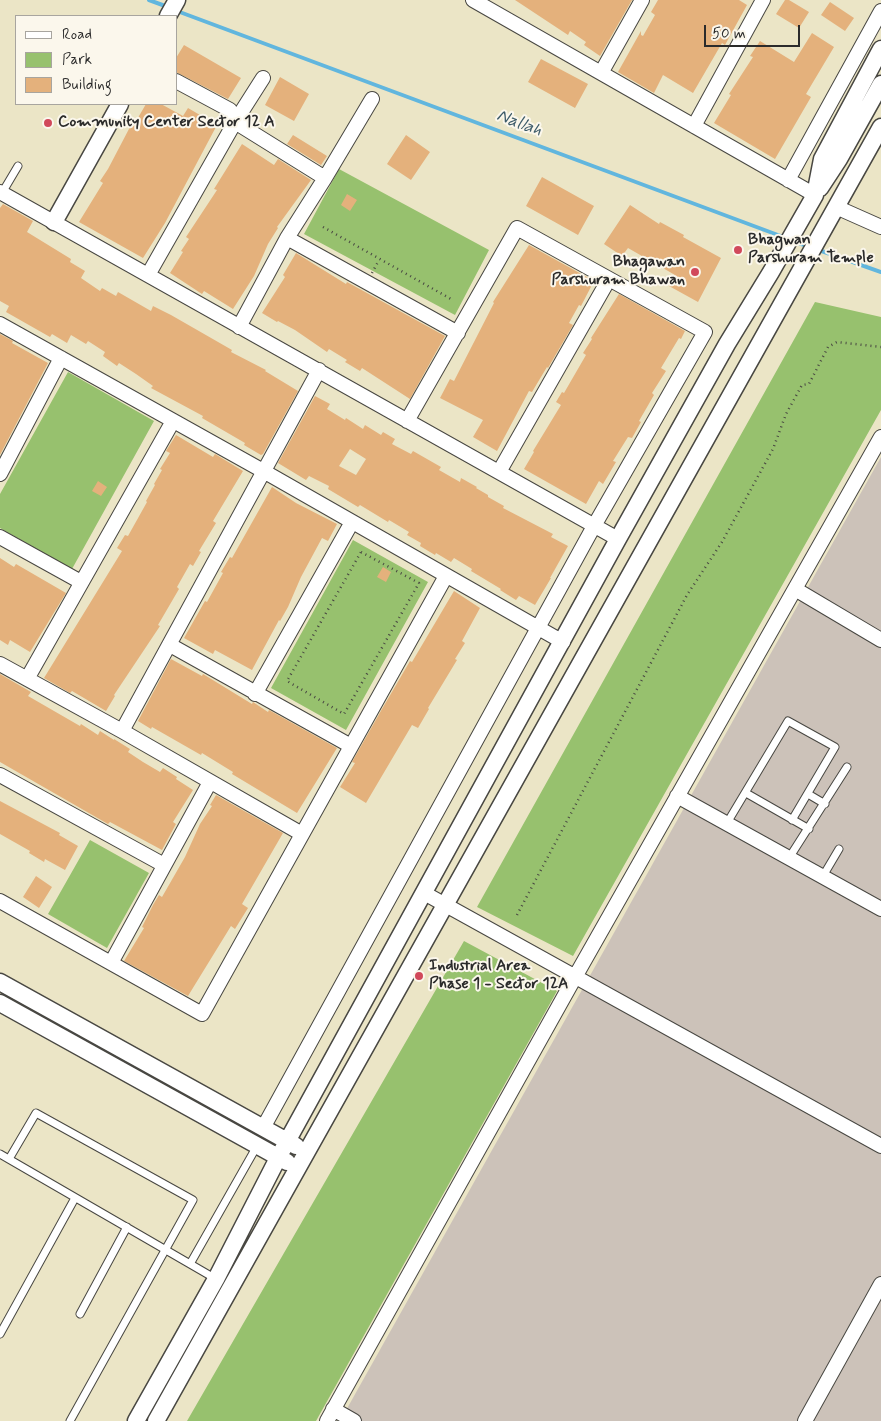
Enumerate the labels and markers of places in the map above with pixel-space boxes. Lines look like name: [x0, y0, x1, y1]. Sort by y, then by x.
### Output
place label: Community Center Sector 12 A: [58, 113, 275, 133]
marker: Community Center Sector 12 A: [42, 117, 54, 129]
place label: Bhagwan Parshuram Temple: [748, 231, 874, 269]
marker: Bhagwan Parshuram Temple: [732, 244, 744, 256]
place label: Bhagawan Parshuram Bhawan: [551, 253, 685, 291]
marker: Bhagawan Parshuram Bhawan: [689, 266, 701, 278]
place label: Industrial Area Phase 1 - Sector 12A: [429, 957, 569, 995]
marker: Industrial Area Phase 1 - Sector 12A: [413, 970, 425, 982]

